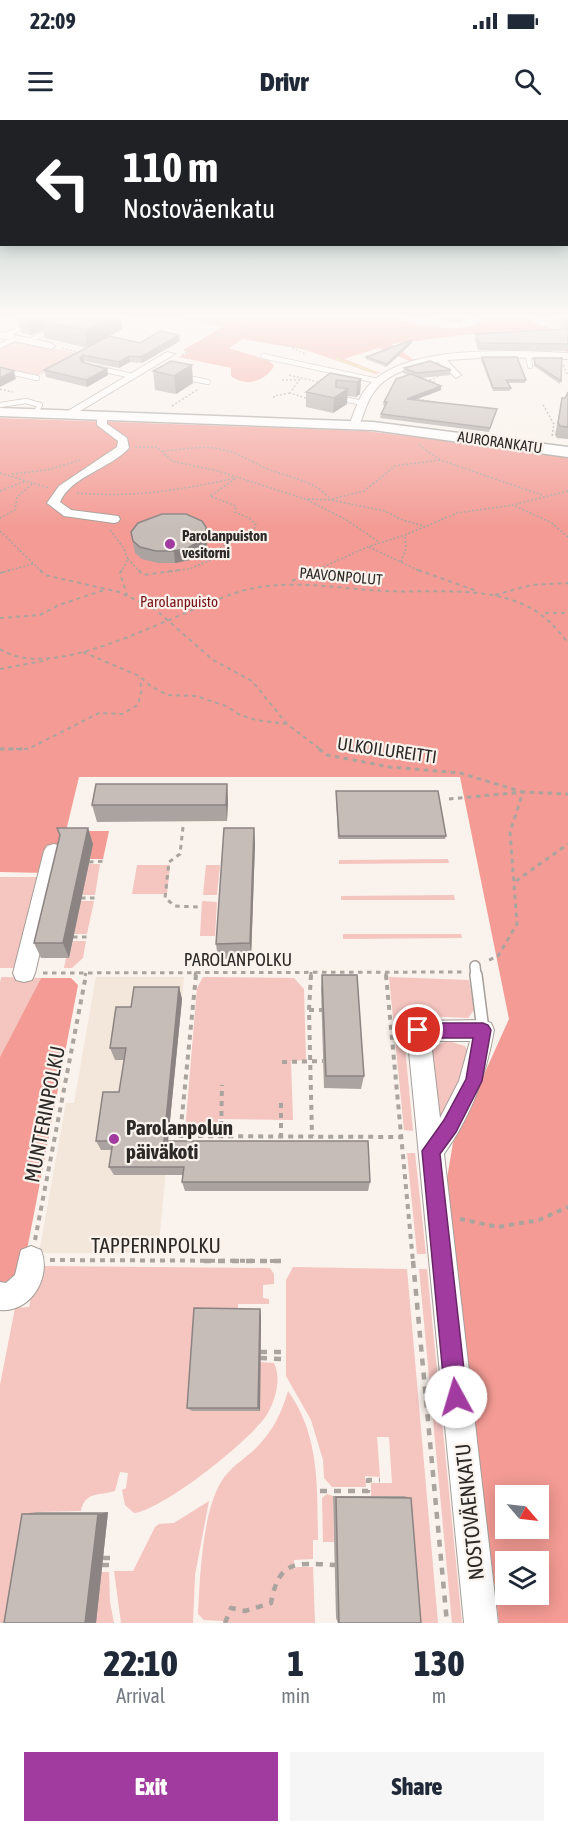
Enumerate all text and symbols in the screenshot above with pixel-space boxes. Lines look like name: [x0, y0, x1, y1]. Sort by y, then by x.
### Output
text: 22:09: [30, 8, 76, 34]
icon: menu: [24, 65, 57, 98]
icon: search: [511, 65, 544, 98]
text: Drivr: [260, 66, 308, 97]
text: 110 m: [123, 143, 218, 191]
icon: left: [24, 144, 102, 222]
text: Nostoväenkatu: [123, 193, 275, 224]
street label: AURORANKATU: [456, 428, 544, 456]
place label: Parolanpuiston vesitorni: [182, 527, 267, 561]
marker: Parolanpuiston vesitorni: [163, 537, 177, 551]
street label: PAAVONPOLUT: [299, 564, 384, 588]
park label: Parolanpuisto: [140, 593, 218, 610]
street label: ULKOILUREITTI: [336, 733, 438, 767]
street label: PAROLANPOLKU: [184, 949, 292, 970]
pin: [392, 1004, 443, 1055]
icon: arrive: [401, 1013, 434, 1046]
street label: MUNTERINPOLKU: [19, 1044, 69, 1184]
place label: Parolanpolun päiväkoti: [126, 1115, 233, 1163]
marker: Parolanpolun päiväkoti: [107, 1132, 121, 1146]
street label: TAPPERINPOLKU: [91, 1233, 221, 1257]
position arrow: [424, 1365, 488, 1429]
street label: NOSTOVÄENKATU: [450, 1443, 488, 1581]
north arrow: [495, 1485, 549, 1539]
map controls: [495, 1485, 549, 1605]
button: layers: [495, 1551, 549, 1605]
text: 22:10: [104, 1642, 178, 1684]
text: 1: [287, 1642, 304, 1684]
text: 130: [414, 1642, 464, 1684]
text: Arrival: [116, 1684, 165, 1707]
text: min: [281, 1684, 310, 1707]
text: m: [432, 1684, 446, 1707]
button: Exit: [24, 1752, 278, 1821]
button: Share: [290, 1752, 544, 1821]

